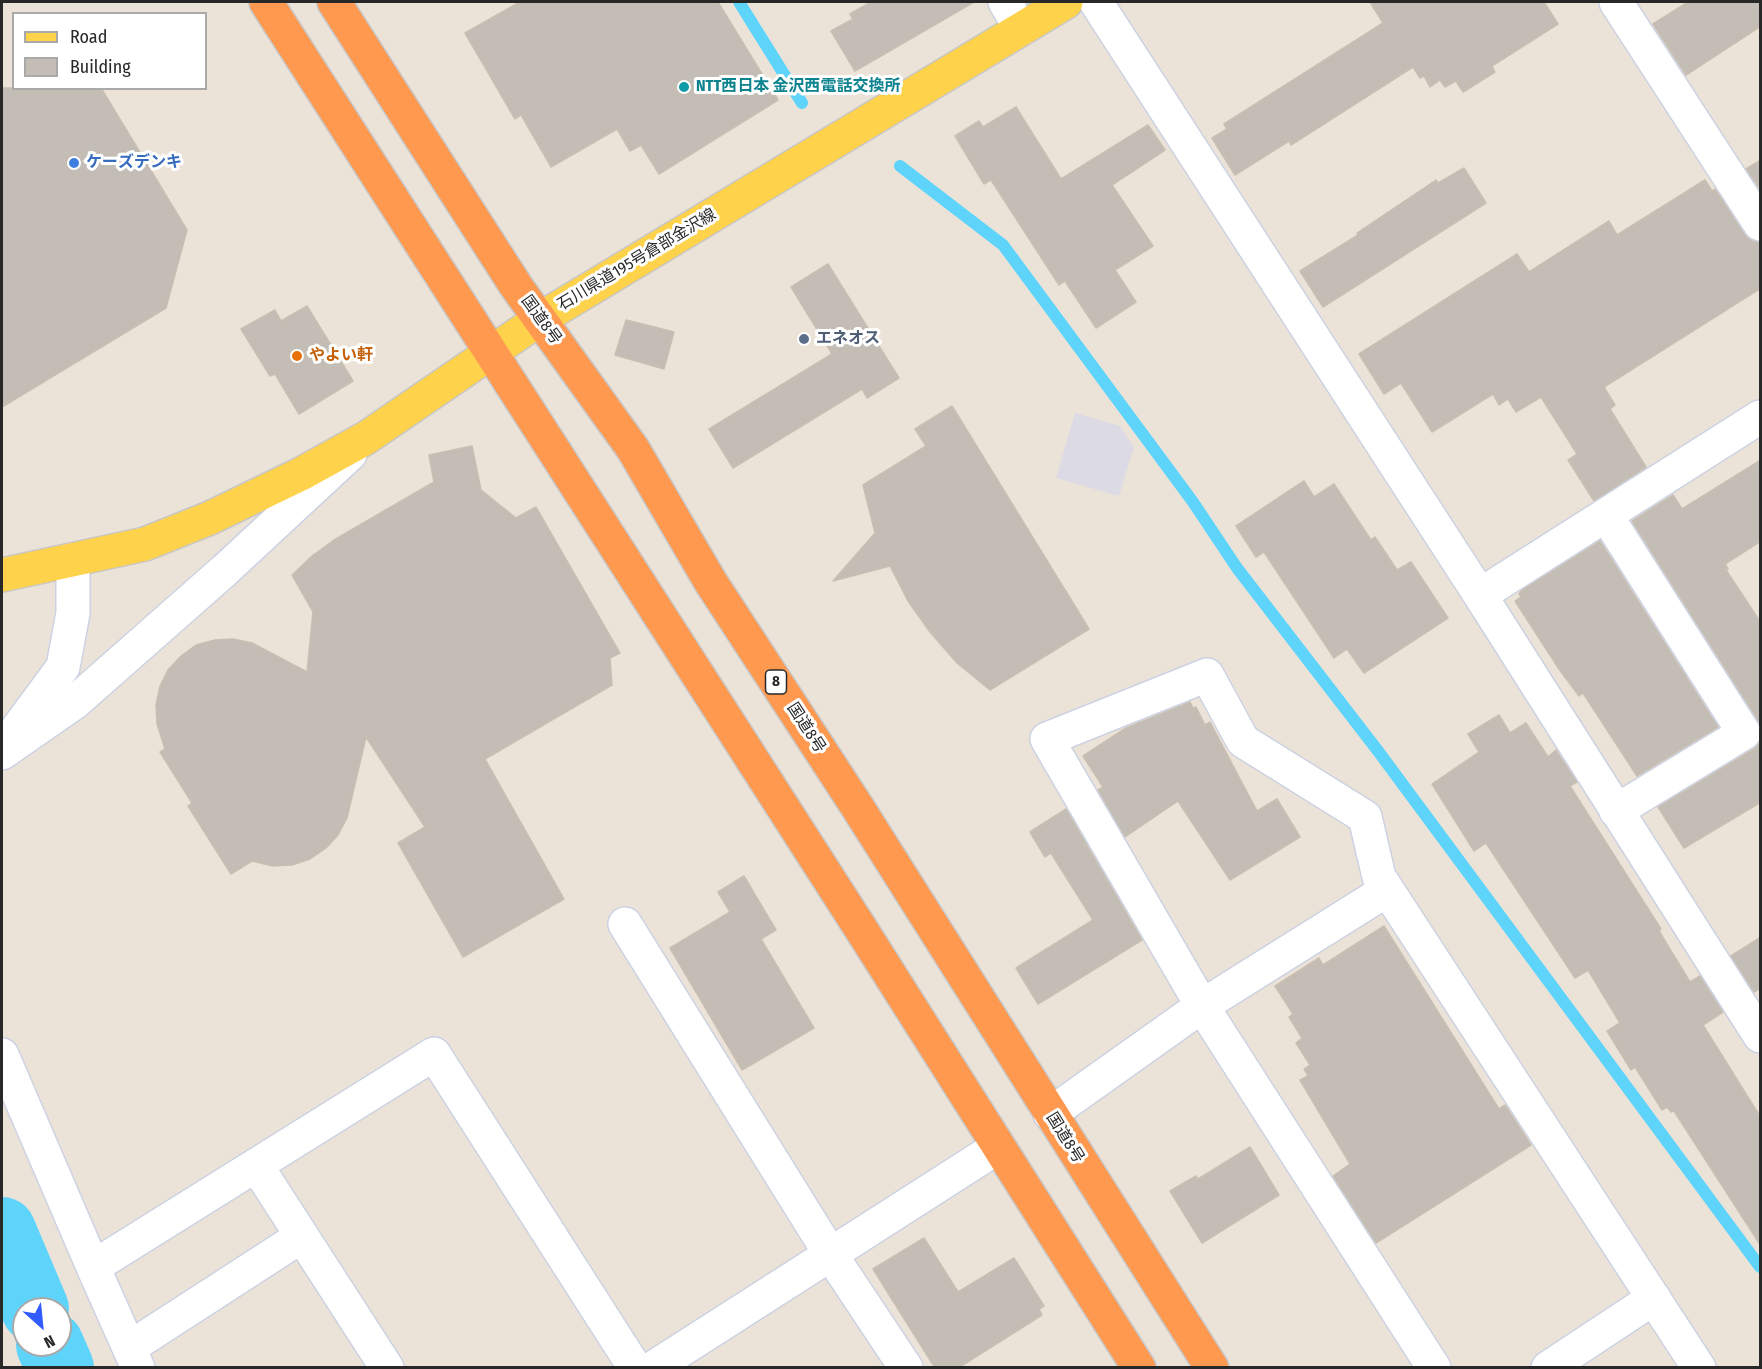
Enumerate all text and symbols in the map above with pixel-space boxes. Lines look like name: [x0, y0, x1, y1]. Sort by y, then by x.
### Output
legend: [12, 12, 207, 90]
text: Road: [70, 26, 107, 48]
text: Building: [70, 56, 131, 78]
place label: NTT西日本 金沢西電話交換所: [696, 77, 901, 97]
marker: NTT西日本 金沢西電話交換所: [677, 80, 691, 94]
place label: ケーズデンキ: [86, 153, 182, 173]
marker: ケーズデンキ: [67, 156, 81, 170]
street label: 石川県道195号倉部金沢線: [554, 205, 720, 315]
street label: 国道8号: [517, 292, 565, 348]
place label: エネオス: [816, 329, 880, 349]
marker: エネオス: [797, 332, 811, 346]
place label: やよい軒: [309, 346, 373, 366]
marker: やよい軒: [290, 349, 304, 363]
road number: 8: [766, 670, 786, 694]
street label: 国道8号: [783, 699, 829, 757]
street label: 国道8号: [1042, 1109, 1088, 1167]
north arrow: [12, 1297, 72, 1357]
text: N: [41, 1331, 58, 1352]

